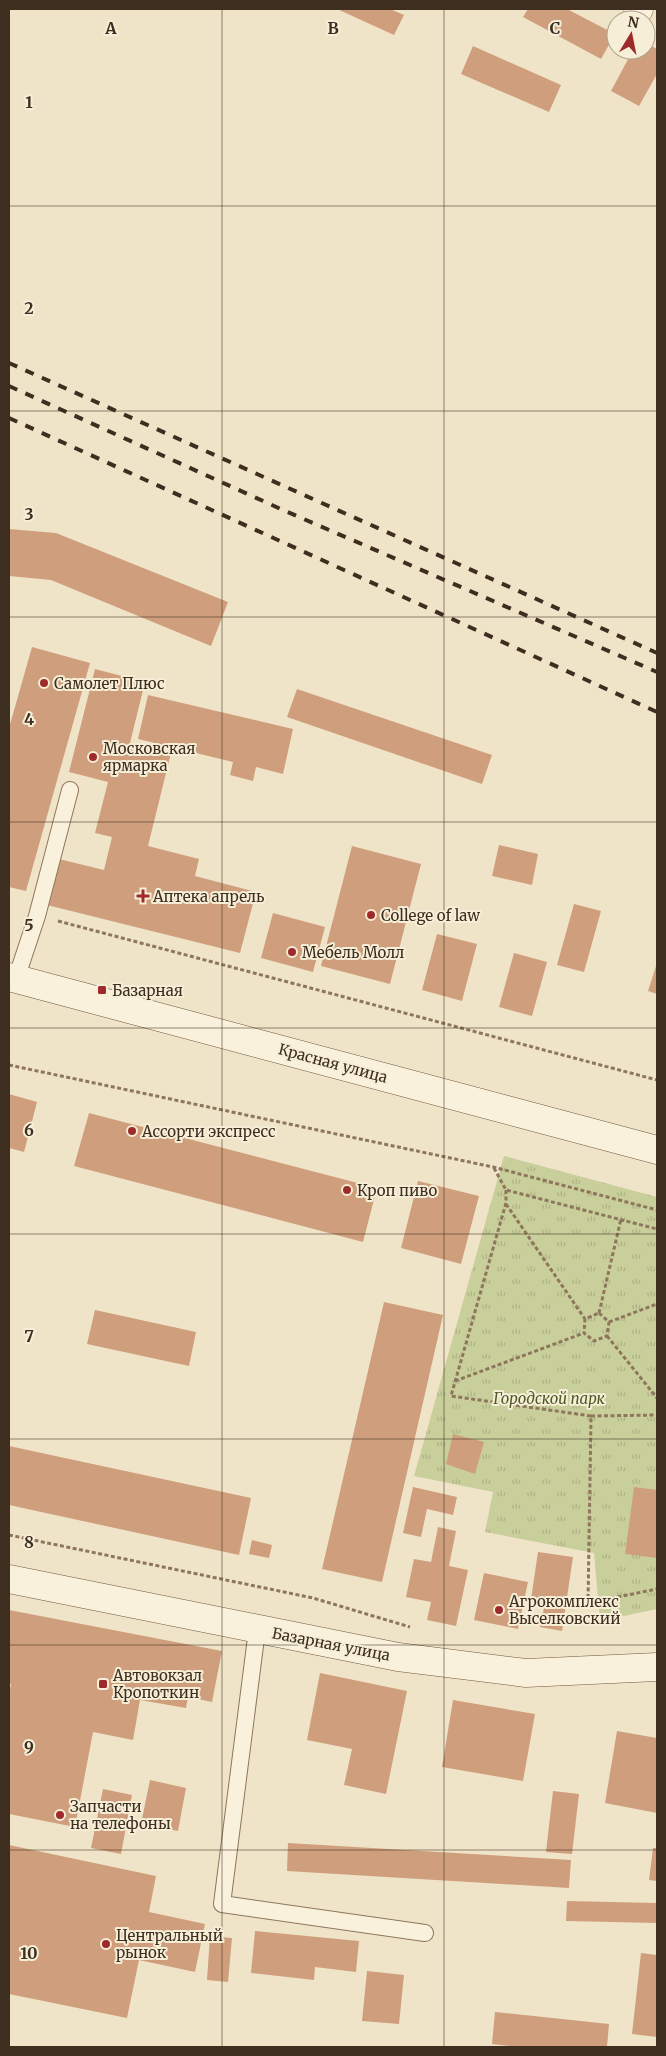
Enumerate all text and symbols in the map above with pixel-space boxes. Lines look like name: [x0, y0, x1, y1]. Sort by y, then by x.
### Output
north arrow: [606, 10, 656, 60]
text: N: [626, 12, 640, 32]
text: A: [104, 18, 117, 38]
text: B: [327, 18, 339, 38]
text: C: [550, 18, 560, 38]
text: 1: [25, 92, 33, 112]
text: 2: [24, 298, 34, 318]
text: 3: [24, 504, 34, 524]
place label: Самолет Плюс: [54, 674, 165, 693]
marker: Самолет Плюс: [38, 677, 50, 689]
text: 4: [24, 709, 34, 729]
place label: Московская ярмарка: [103, 739, 196, 775]
marker: Московская ярмарка: [87, 751, 99, 763]
place label: Аптека апрель: [152, 887, 265, 906]
marker: Аптека апрель: [137, 890, 149, 902]
place label: College of law: [381, 906, 480, 925]
marker: College of law: [365, 909, 377, 921]
text: 5: [24, 915, 34, 935]
place label: Мебель Молл: [302, 943, 404, 962]
marker: Мебель Молл: [286, 946, 298, 958]
place label: Базарная: [112, 981, 183, 1000]
marker: Базарная: [96, 984, 108, 996]
street label: Красная улица: [276, 1039, 390, 1087]
text: 6: [24, 1120, 34, 1140]
place label: Ассорти экспресс: [141, 1122, 276, 1141]
marker: Ассорти экспресс: [126, 1125, 138, 1137]
place label: Кроп пиво: [357, 1181, 437, 1200]
marker: Кроп пиво: [341, 1184, 353, 1196]
text: 7: [24, 1326, 34, 1346]
park label: Городской парк: [493, 1389, 606, 1408]
text: 8: [24, 1532, 34, 1552]
place label: Агрокомплекс Выселковский: [508, 1592, 621, 1628]
marker: Агрокомплекс Выселковский: [493, 1604, 505, 1616]
street label: Базарная улица: [270, 1623, 392, 1665]
place label: Автовокзал Кропоткин: [112, 1666, 202, 1702]
marker: Автовокзал Кропоткин: [97, 1678, 109, 1690]
text: 9: [24, 1737, 34, 1757]
place label: Запчасти на телефоны: [70, 1797, 171, 1833]
marker: Запчасти на телефоны: [54, 1809, 66, 1821]
place label: Центральный рынок: [116, 1926, 223, 1962]
marker: Центральный рынок: [100, 1938, 112, 1950]
text: 10: [20, 1943, 38, 1963]

